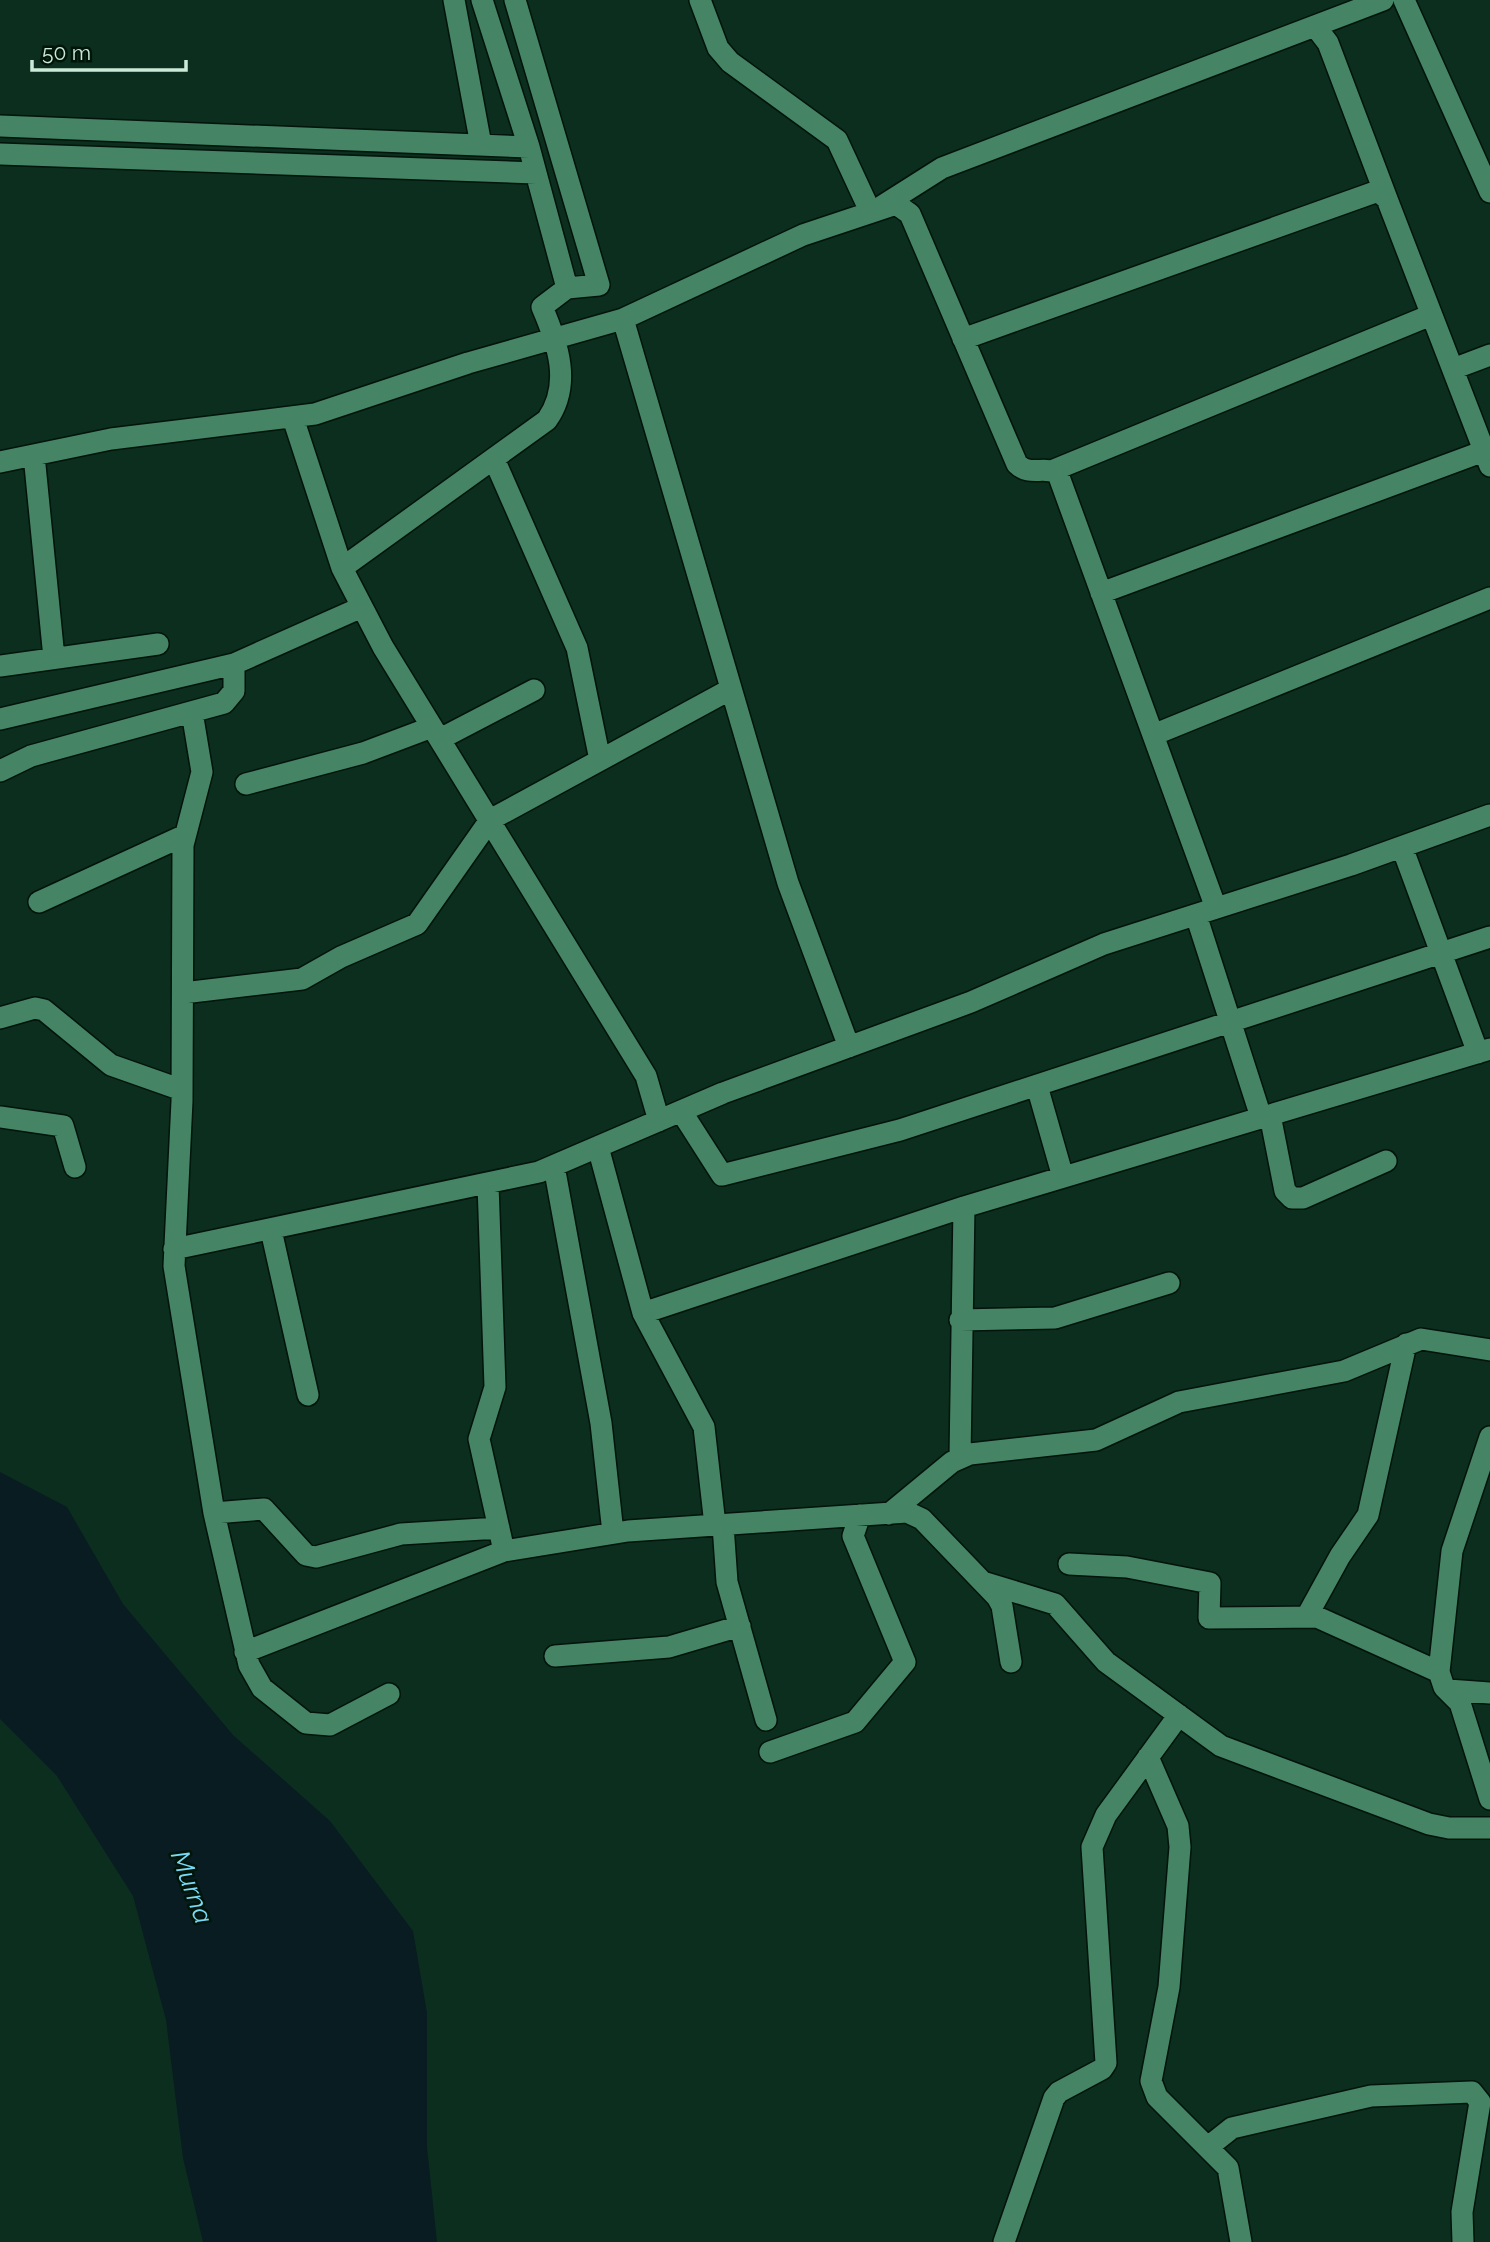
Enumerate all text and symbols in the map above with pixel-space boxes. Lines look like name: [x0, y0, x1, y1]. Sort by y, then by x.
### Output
scale bar: [32, 28, 186, 72]
text: 50 m: [42, 40, 91, 65]
water label: Murna: [165, 1846, 219, 1928]

